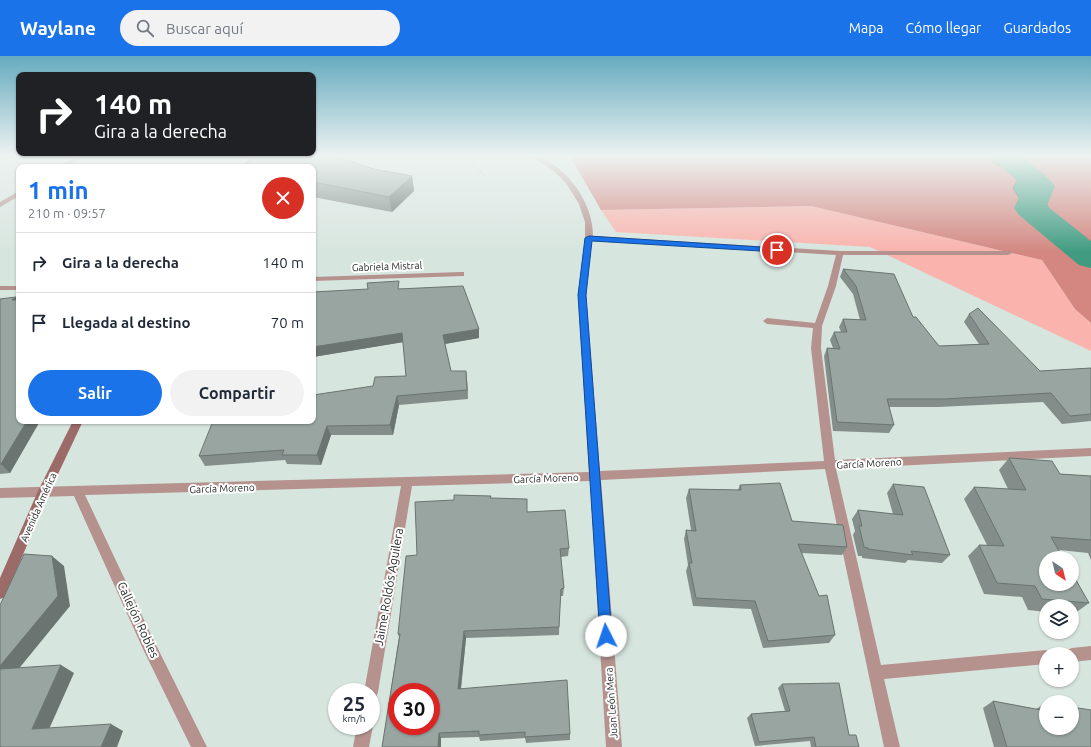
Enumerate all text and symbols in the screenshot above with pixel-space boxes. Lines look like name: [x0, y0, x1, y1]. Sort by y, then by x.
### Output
search box: [120, 10, 400, 46]
text: Waylane: [20, 17, 96, 39]
icon: search: [134, 17, 156, 39]
text: Buscar aquí: [166, 20, 243, 37]
text: Mapa: [849, 20, 884, 36]
text: Cómo llegar: [906, 20, 981, 36]
text: Guardados: [1003, 20, 1071, 36]
icon: right: [28, 88, 80, 140]
text: 140 m: [94, 88, 172, 119]
text: Gira a la derecha: [94, 121, 227, 141]
text: 1 min: [28, 177, 89, 204]
button: close: [262, 177, 304, 219]
text: 210 m · 09:57: [28, 206, 106, 220]
pin: [760, 233, 794, 267]
icon: arrive: [766, 239, 788, 261]
icon: right: [28, 252, 50, 274]
text: Gira a la derecha: [62, 254, 179, 271]
text: 140 m: [262, 254, 304, 271]
street label: Gabriela Mistral: [352, 260, 423, 273]
icon: arrive: [28, 312, 50, 334]
text: Llegada al destino: [62, 314, 191, 331]
text: 70 m: [271, 314, 304, 331]
button: Salir: [28, 370, 162, 416]
button: Compartir: [170, 370, 304, 416]
street label: García Moreno: [836, 456, 902, 471]
street label: Avenida América: [18, 471, 59, 544]
street label: García Moreno: [513, 472, 579, 485]
street label: García Moreno: [189, 482, 255, 495]
street label: Jaime Roldós Aguilera: [372, 527, 405, 647]
north arrow: [1039, 551, 1079, 591]
map controls: [1039, 551, 1079, 735]
street label: Callejón Robles: [115, 580, 162, 660]
button: layers: [1039, 599, 1079, 639]
position arrow: [585, 615, 627, 657]
button: +: [1039, 647, 1079, 687]
street label: Juan León Mera: [604, 667, 619, 739]
speed limit sign: 30: [388, 683, 440, 735]
text: 25: [343, 692, 365, 715]
button: −: [1039, 695, 1079, 735]
text: km/h: [342, 713, 366, 724]

